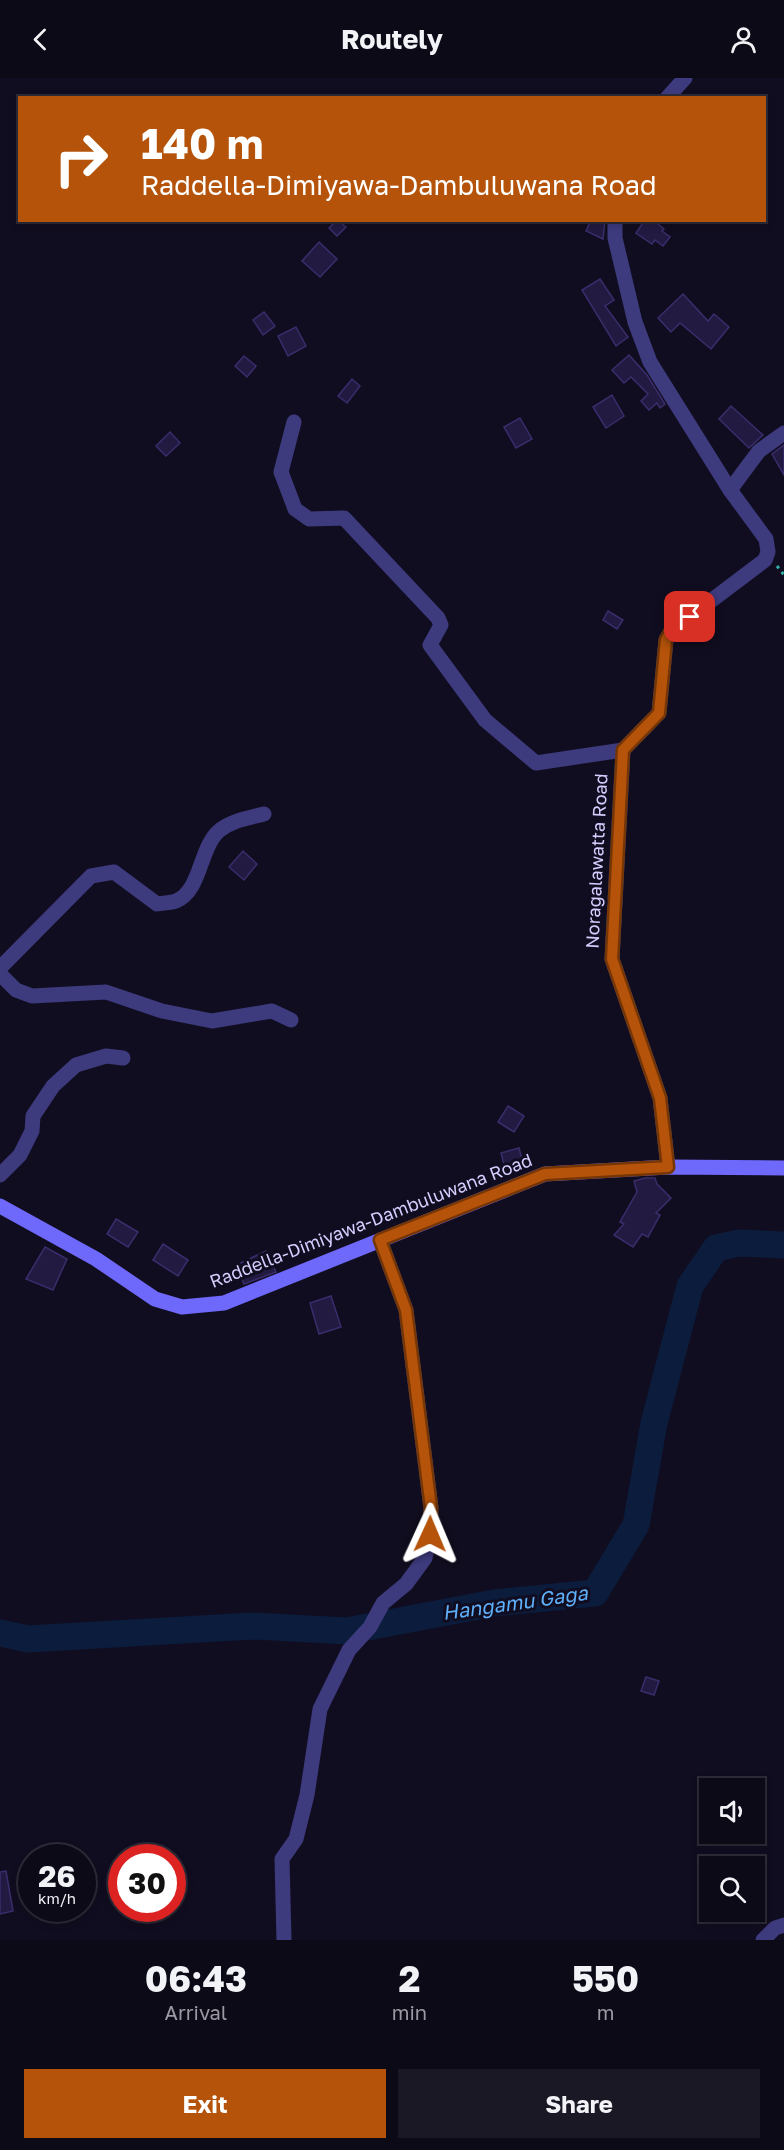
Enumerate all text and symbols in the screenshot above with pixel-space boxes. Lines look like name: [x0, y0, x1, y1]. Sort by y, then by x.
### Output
icon: back: [24, 23, 57, 56]
text: Routely: [341, 23, 443, 55]
icon: person: [727, 23, 760, 56]
text: 140 m: [141, 118, 263, 168]
icon: right: [42, 120, 120, 198]
text: Raddella-Dimiyawa-Dambuluwana Road: [141, 169, 657, 201]
pin: [664, 591, 715, 642]
icon: arrive: [673, 600, 706, 633]
street label: Noragalawatta Road: [580, 773, 612, 949]
street label: Raddella-Dimiyawa-Dambuluwana Road: [206, 1148, 535, 1292]
position arrow: [398, 1502, 462, 1566]
water label: Hangamu Gaga: [441, 1580, 590, 1625]
map controls: [699, 1778, 765, 1922]
button: sound: [699, 1778, 765, 1844]
speed limit sign: 30: [108, 1844, 186, 1922]
button: search: [699, 1856, 765, 1922]
text: 26: [38, 1858, 76, 1894]
text: km/h: [38, 1889, 76, 1907]
text: 06:43: [145, 1957, 247, 2000]
text: 2: [398, 1957, 420, 2000]
text: 550: [572, 1957, 639, 2000]
text: Arrival: [165, 2000, 227, 2024]
text: min: [392, 2000, 427, 2024]
text: m: [597, 2000, 614, 2024]
button: Exit: [24, 2069, 386, 2138]
button: Share: [398, 2069, 760, 2138]

